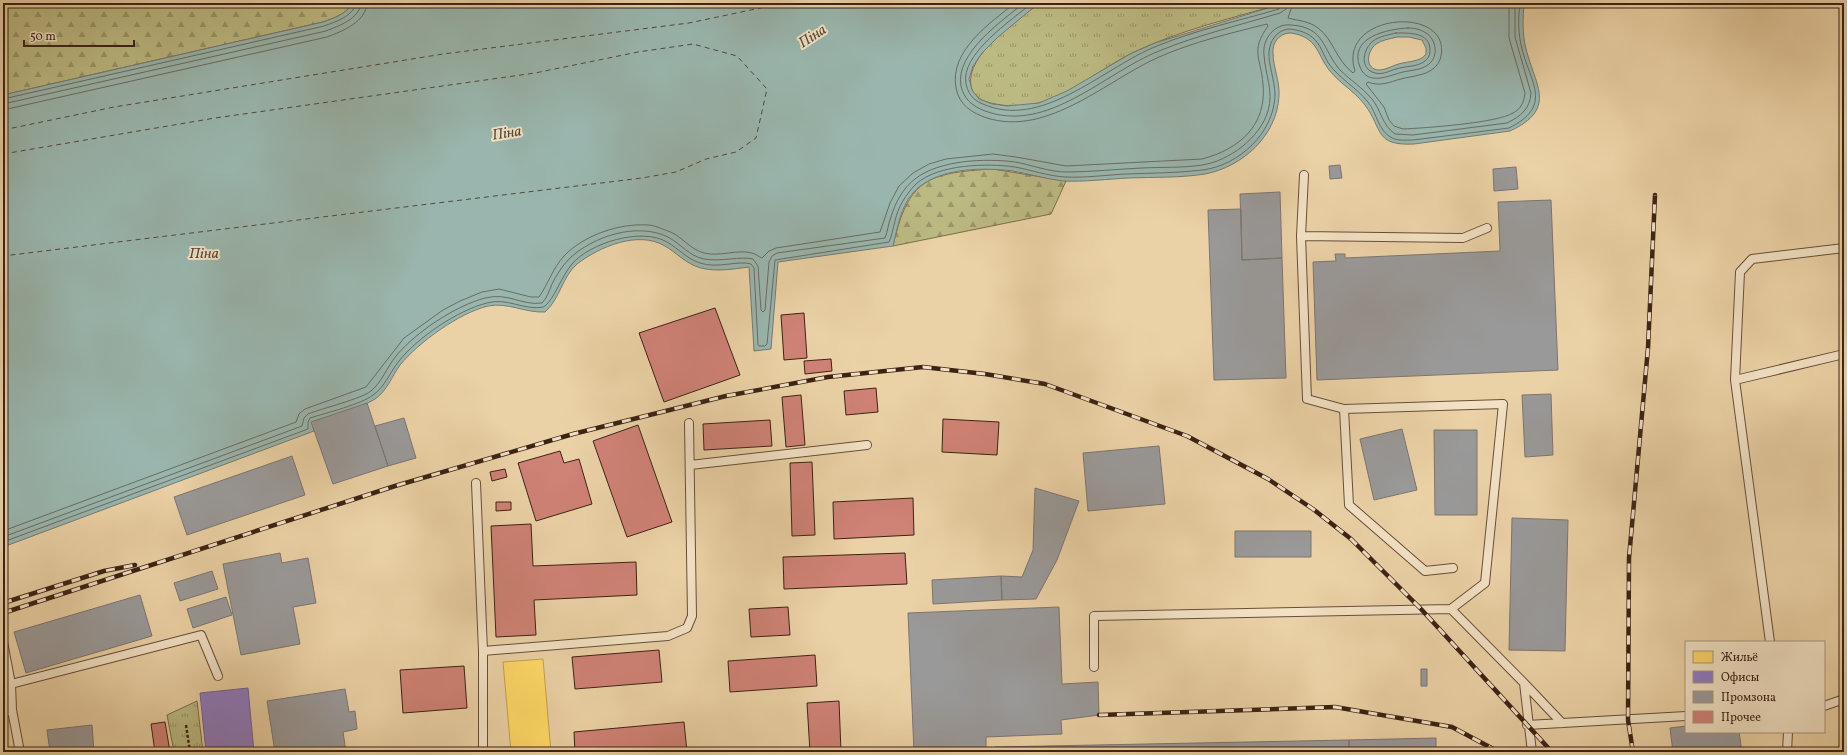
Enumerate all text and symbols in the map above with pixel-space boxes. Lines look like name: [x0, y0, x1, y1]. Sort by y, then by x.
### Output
water label: Піна: [795, 20, 831, 54]
scale bar: [24, 22, 134, 48]
text: 50 m: [30, 29, 56, 45]
water label: Піна: [491, 121, 523, 147]
water label: Піна: [189, 244, 219, 265]
legend: [1685, 641, 1825, 733]
text: Жильё: [1721, 650, 1758, 666]
text: Офисы: [1721, 670, 1760, 686]
text: Промзона: [1721, 690, 1776, 706]
text: Прочее: [1721, 710, 1761, 726]

